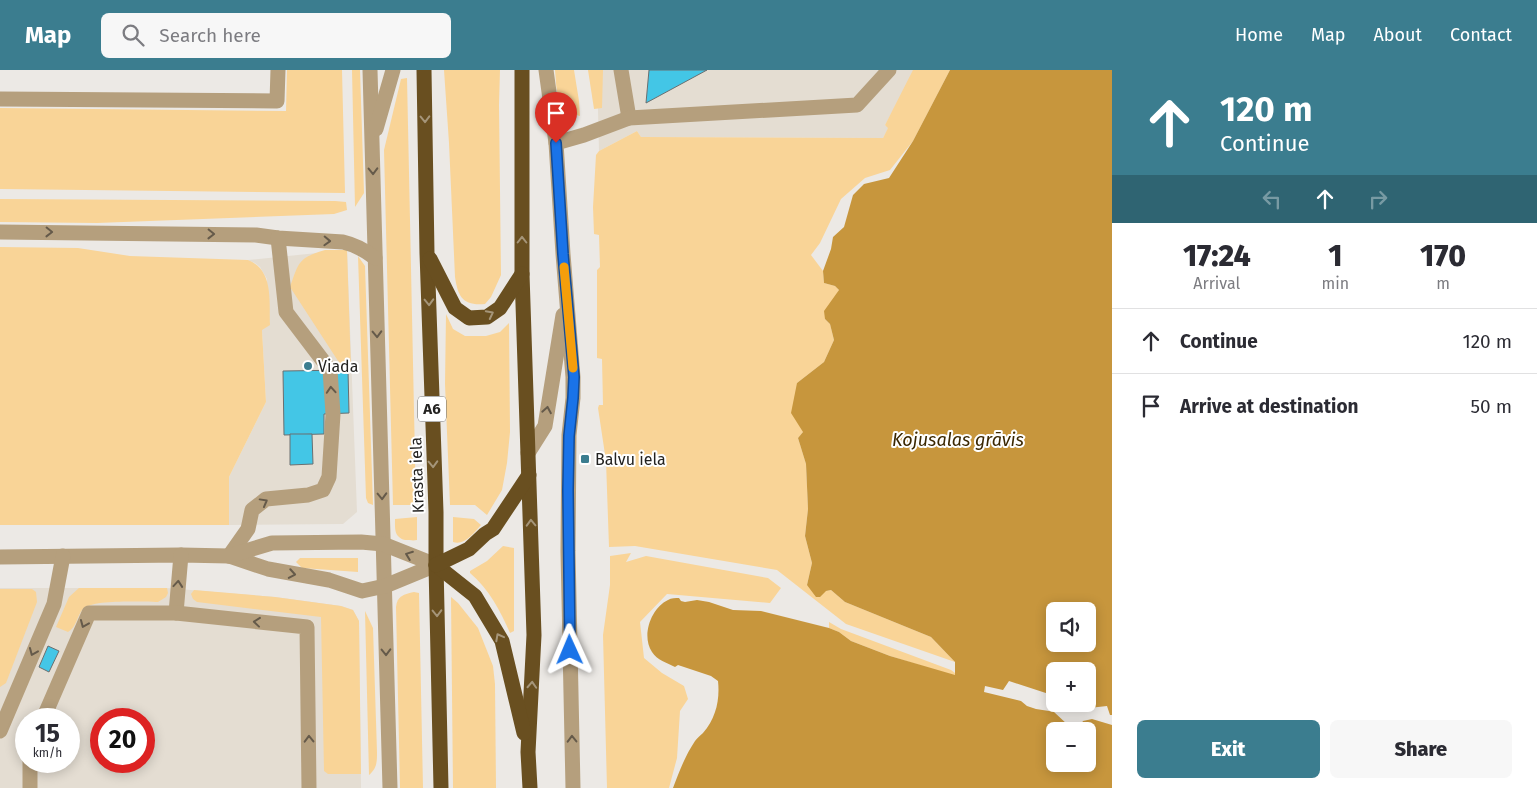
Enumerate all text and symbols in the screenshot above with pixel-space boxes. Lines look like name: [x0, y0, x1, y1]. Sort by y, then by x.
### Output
search box: [101, 13, 451, 58]
text: Map: [25, 21, 71, 49]
icon: search: [119, 21, 147, 49]
text: Search here: [159, 24, 261, 47]
text: Home: [1235, 24, 1283, 46]
text: Map: [1311, 24, 1345, 46]
text: About: [1373, 24, 1422, 46]
text: Contact: [1450, 24, 1512, 46]
text: 120 m: [1220, 88, 1313, 130]
icon: ahead: [1137, 90, 1202, 155]
pin: [535, 92, 577, 143]
icon: arrive: [542, 99, 570, 127]
one-way arrow: [420, 115, 430, 123]
text: Continue: [1220, 130, 1309, 157]
one-way arrow: [368, 168, 378, 175]
icon: left: [1258, 185, 1286, 213]
icon: ahead: [1311, 185, 1339, 213]
icon: right: [1364, 185, 1392, 213]
one-way arrow: [45, 227, 53, 237]
one-way arrow: [208, 229, 215, 239]
one-way arrow: [324, 236, 331, 246]
one-way arrow: [517, 236, 527, 244]
text: 17:24: [1183, 238, 1251, 274]
text: 1: [1328, 238, 1342, 274]
text: 170: [1420, 238, 1466, 274]
text: Arrival: [1193, 274, 1240, 293]
text: min: [1322, 274, 1349, 293]
text: m: [1436, 274, 1450, 293]
one-way arrow: [423, 298, 434, 306]
one-way arrow: [485, 310, 494, 320]
icon: ahead: [1137, 327, 1165, 355]
one-way arrow: [372, 330, 383, 338]
text: Continue: [1180, 330, 1258, 353]
text: 120 m: [1462, 330, 1512, 353]
place label: Viada: [318, 357, 358, 376]
marker: Viada: [302, 360, 314, 372]
one-way arrow: [326, 386, 337, 394]
icon: arrive: [1137, 392, 1165, 420]
text: Arrive at destination: [1180, 395, 1359, 418]
text: 50 m: [1471, 395, 1512, 418]
road number: A6: [418, 396, 446, 422]
one-way arrow: [542, 405, 552, 414]
water label: Kojusalas grāvis: [892, 429, 1024, 451]
street label: Krasta iela: [406, 437, 428, 513]
place label: Balvu iela: [595, 450, 666, 469]
marker: Balvu iela: [579, 453, 591, 465]
one-way arrow: [428, 460, 439, 468]
one-way arrow: [377, 492, 387, 500]
one-way arrow: [259, 498, 268, 508]
one-way arrow: [526, 519, 536, 526]
one-way arrow: [406, 550, 414, 560]
one-way arrow: [288, 568, 297, 578]
one-way arrow: [173, 580, 184, 588]
map controls: [1046, 602, 1096, 772]
button: sound: [1046, 602, 1096, 652]
one-way arrow: [432, 610, 442, 618]
one-way arrow: [252, 617, 260, 628]
one-way arrow: [80, 619, 91, 628]
position arrow: [543, 623, 595, 675]
one-way arrow: [495, 633, 505, 642]
one-way arrow: [29, 647, 40, 656]
one-way arrow: [381, 648, 391, 656]
button: +: [1046, 662, 1096, 712]
one-way arrow: [526, 681, 537, 689]
speed limit sign: 20: [90, 708, 155, 773]
text: 15: [35, 719, 60, 749]
button: Exit: [1137, 720, 1320, 778]
button: Share: [1330, 720, 1512, 778]
button: −: [1046, 722, 1096, 772]
one-way arrow: [303, 735, 314, 743]
one-way arrow: [567, 735, 577, 743]
text: km/h: [33, 746, 62, 760]

